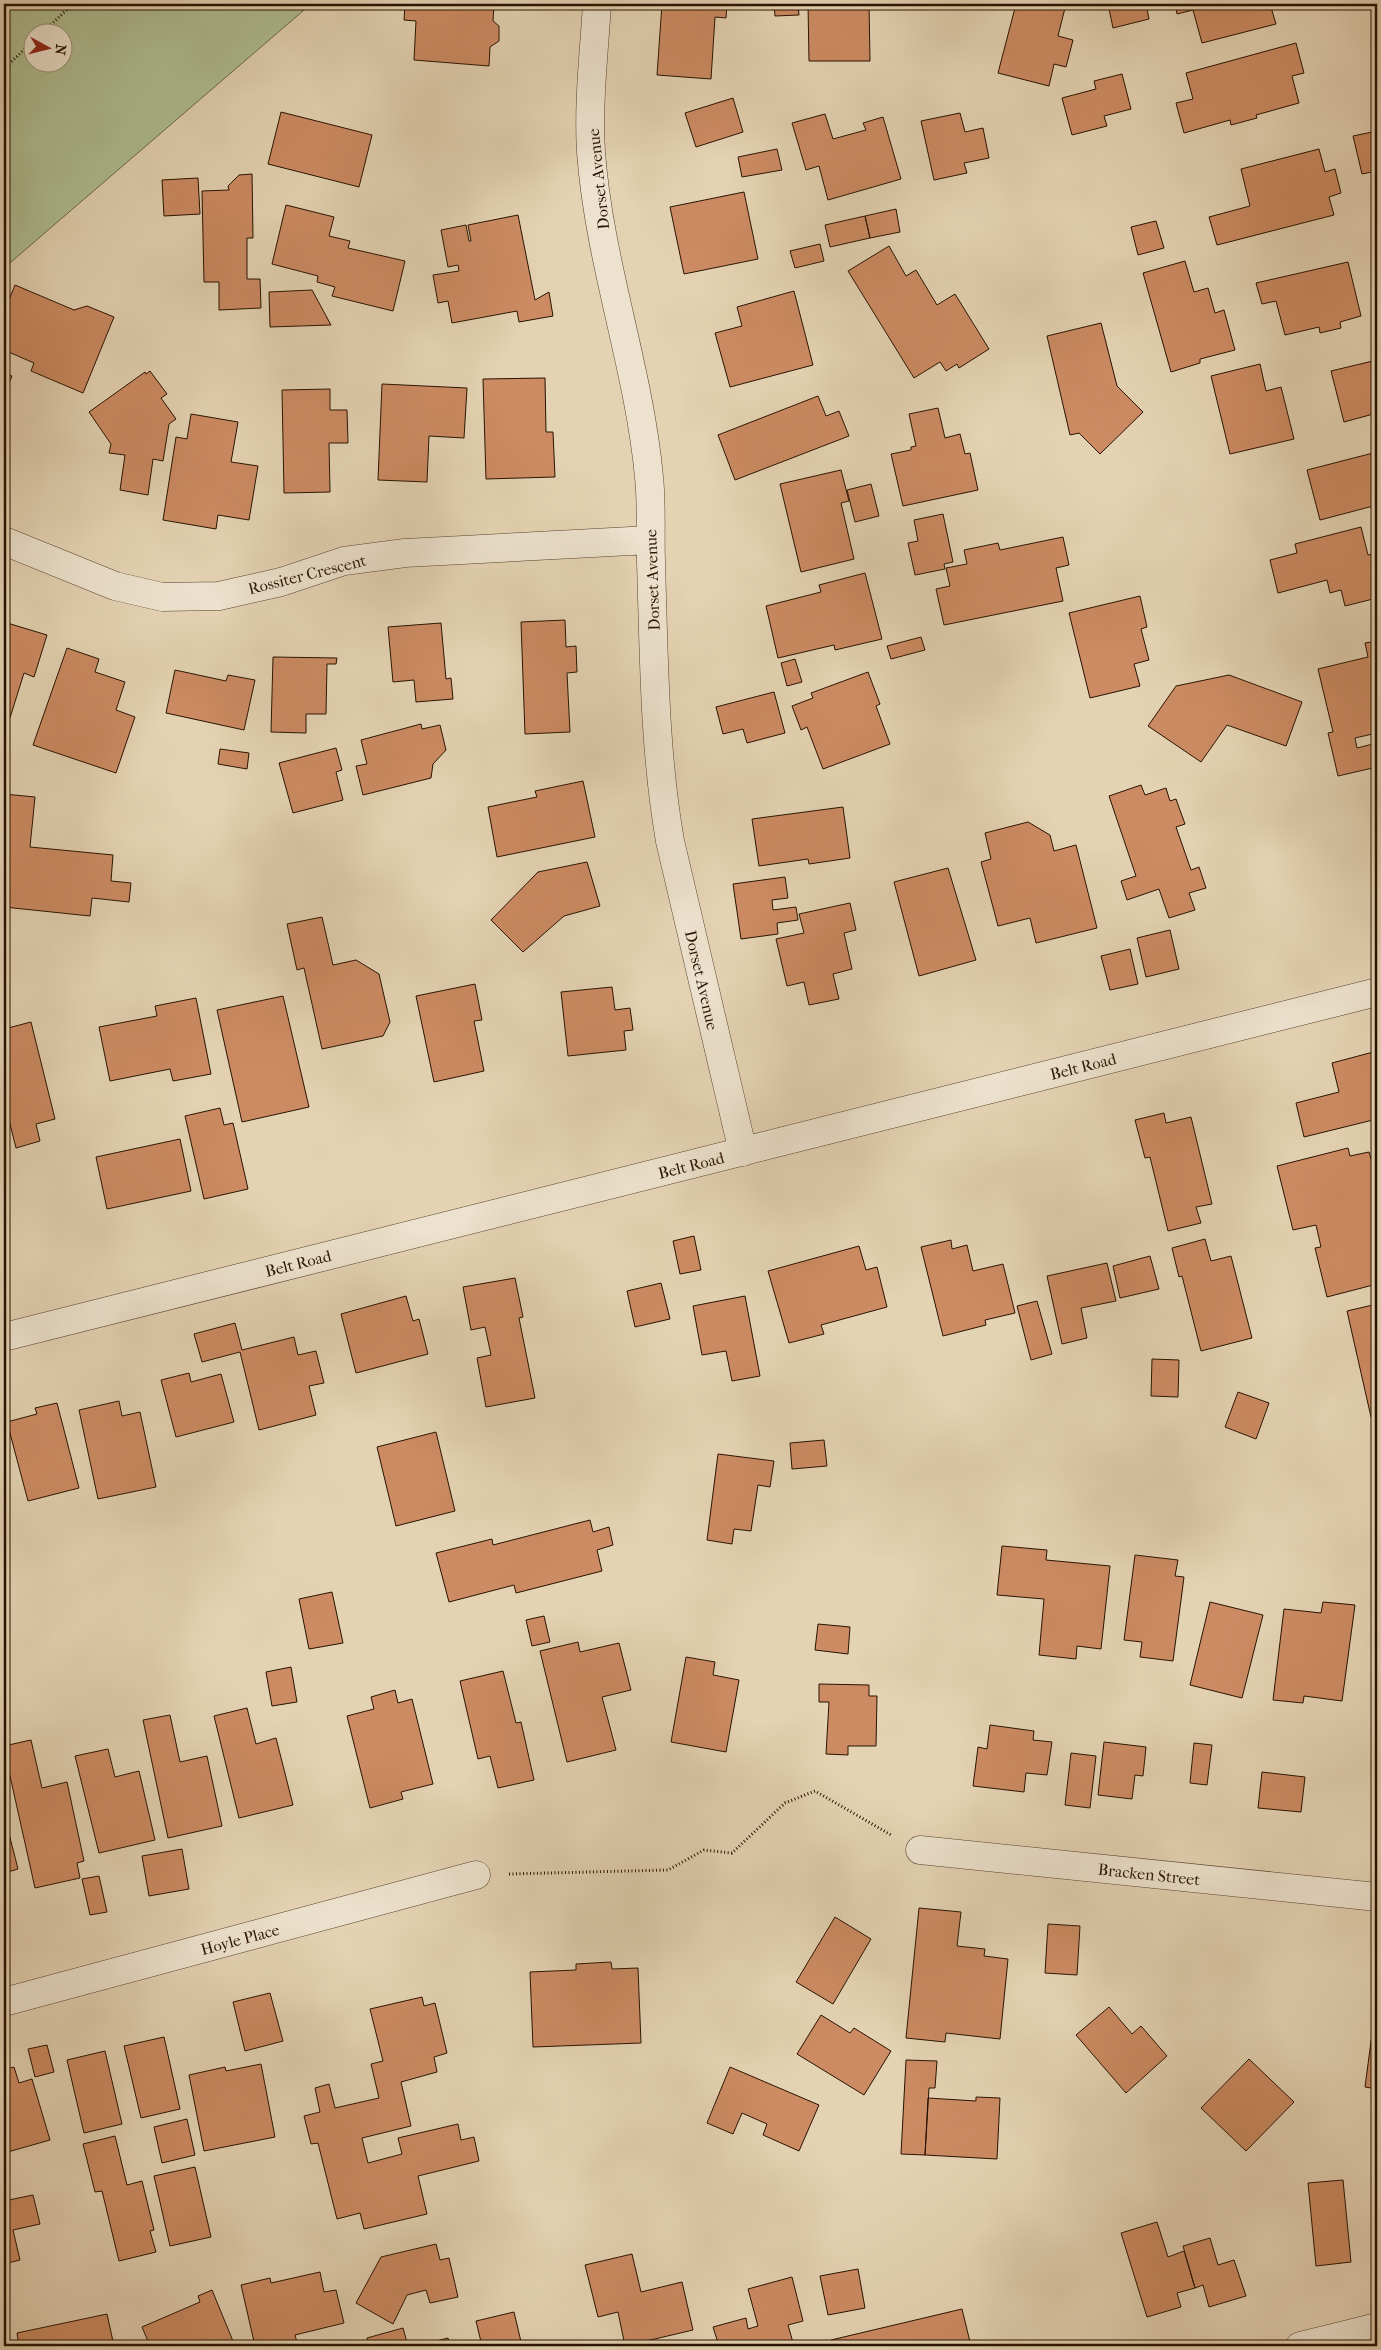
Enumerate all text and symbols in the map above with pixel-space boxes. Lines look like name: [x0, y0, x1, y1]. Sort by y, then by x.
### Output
north arrow: [22, 22, 72, 72]
text: N: [51, 43, 69, 56]
street label: Dorset Avenue: [584, 127, 613, 230]
street label: Dorset Avenue: [641, 529, 664, 631]
street label: Rossiter Crescent: [246, 551, 368, 598]
street label: Dorset Avenue: [681, 928, 722, 1032]
street label: Belt Road: [1048, 1049, 1118, 1084]
street label: Belt Road: [656, 1148, 726, 1183]
street label: Belt Road: [263, 1246, 333, 1281]
street label: Bracken Street: [1097, 1860, 1201, 1889]
street label: Hoyle Place: [199, 1920, 282, 1959]

